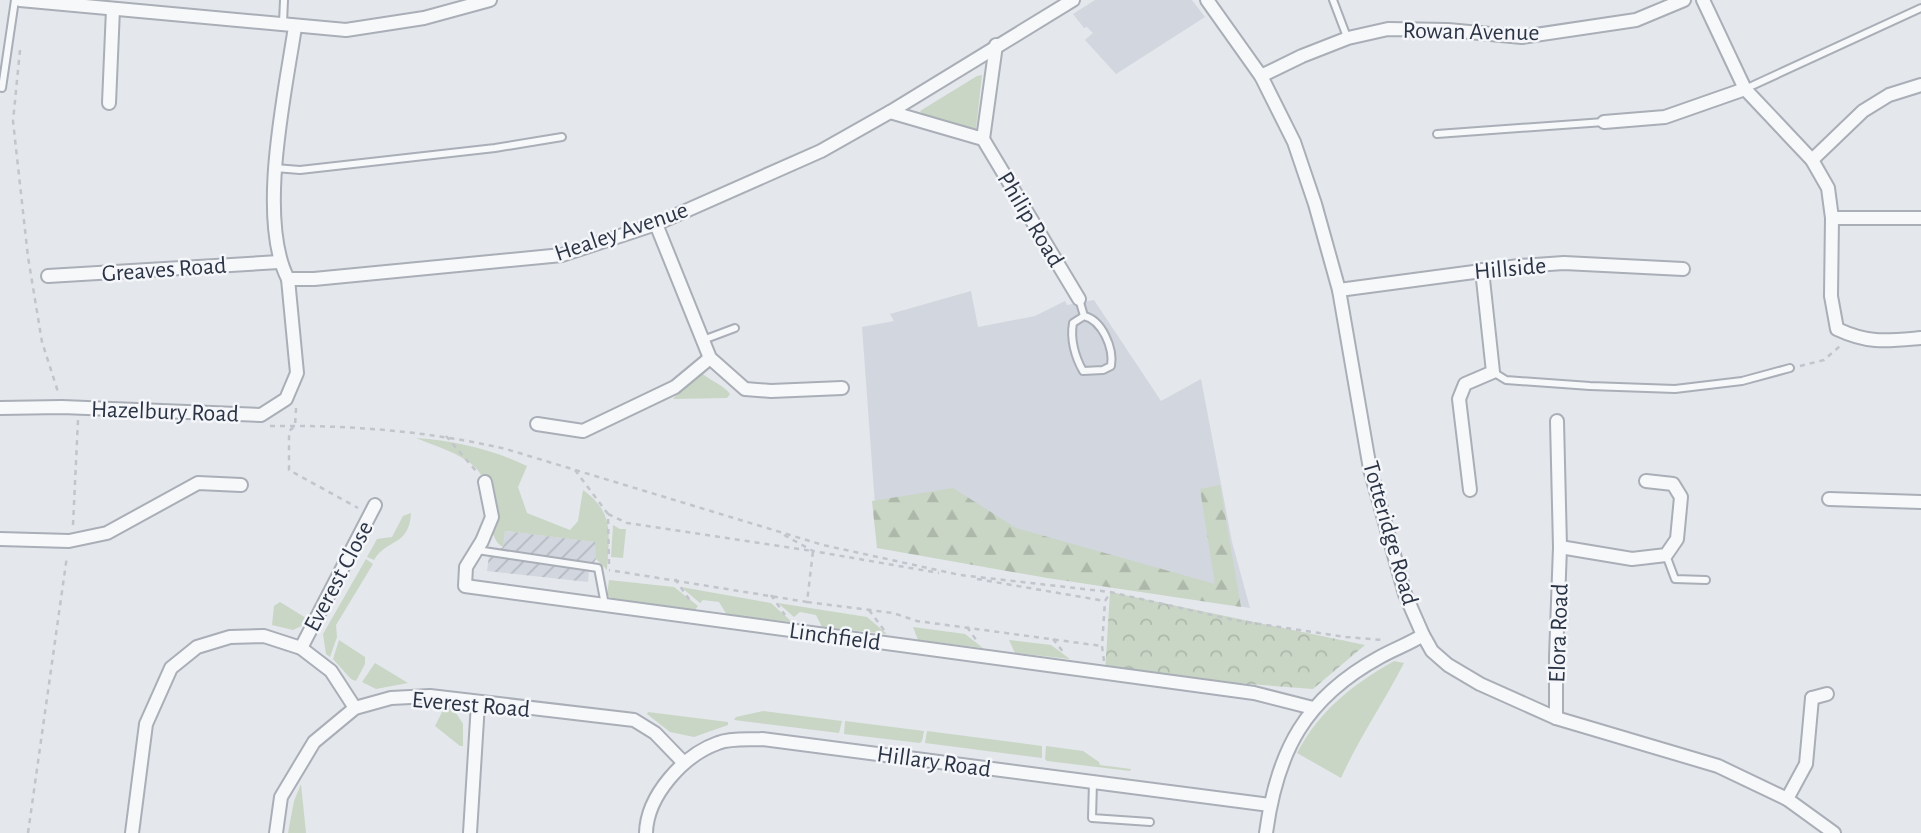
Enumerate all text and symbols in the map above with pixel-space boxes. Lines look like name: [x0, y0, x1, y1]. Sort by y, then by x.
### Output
street label: Rowan Avenue: [1402, 19, 1540, 45]
street label: Philip Road: [992, 168, 1068, 271]
street label: Healey Avenue: [552, 198, 691, 266]
street label: Greaves Road: [101, 254, 227, 286]
street label: Hillside: [1473, 254, 1547, 284]
street label: Hazelbury Road: [91, 397, 239, 427]
street label: Totteridge Road: [1358, 459, 1422, 608]
street label: Everest Close: [300, 517, 378, 636]
street label: Elora Road: [1545, 583, 1573, 683]
street label: Linchfield: [787, 619, 882, 655]
street label: Everest Road: [411, 688, 531, 722]
street label: Hillary Road: [875, 742, 992, 782]

